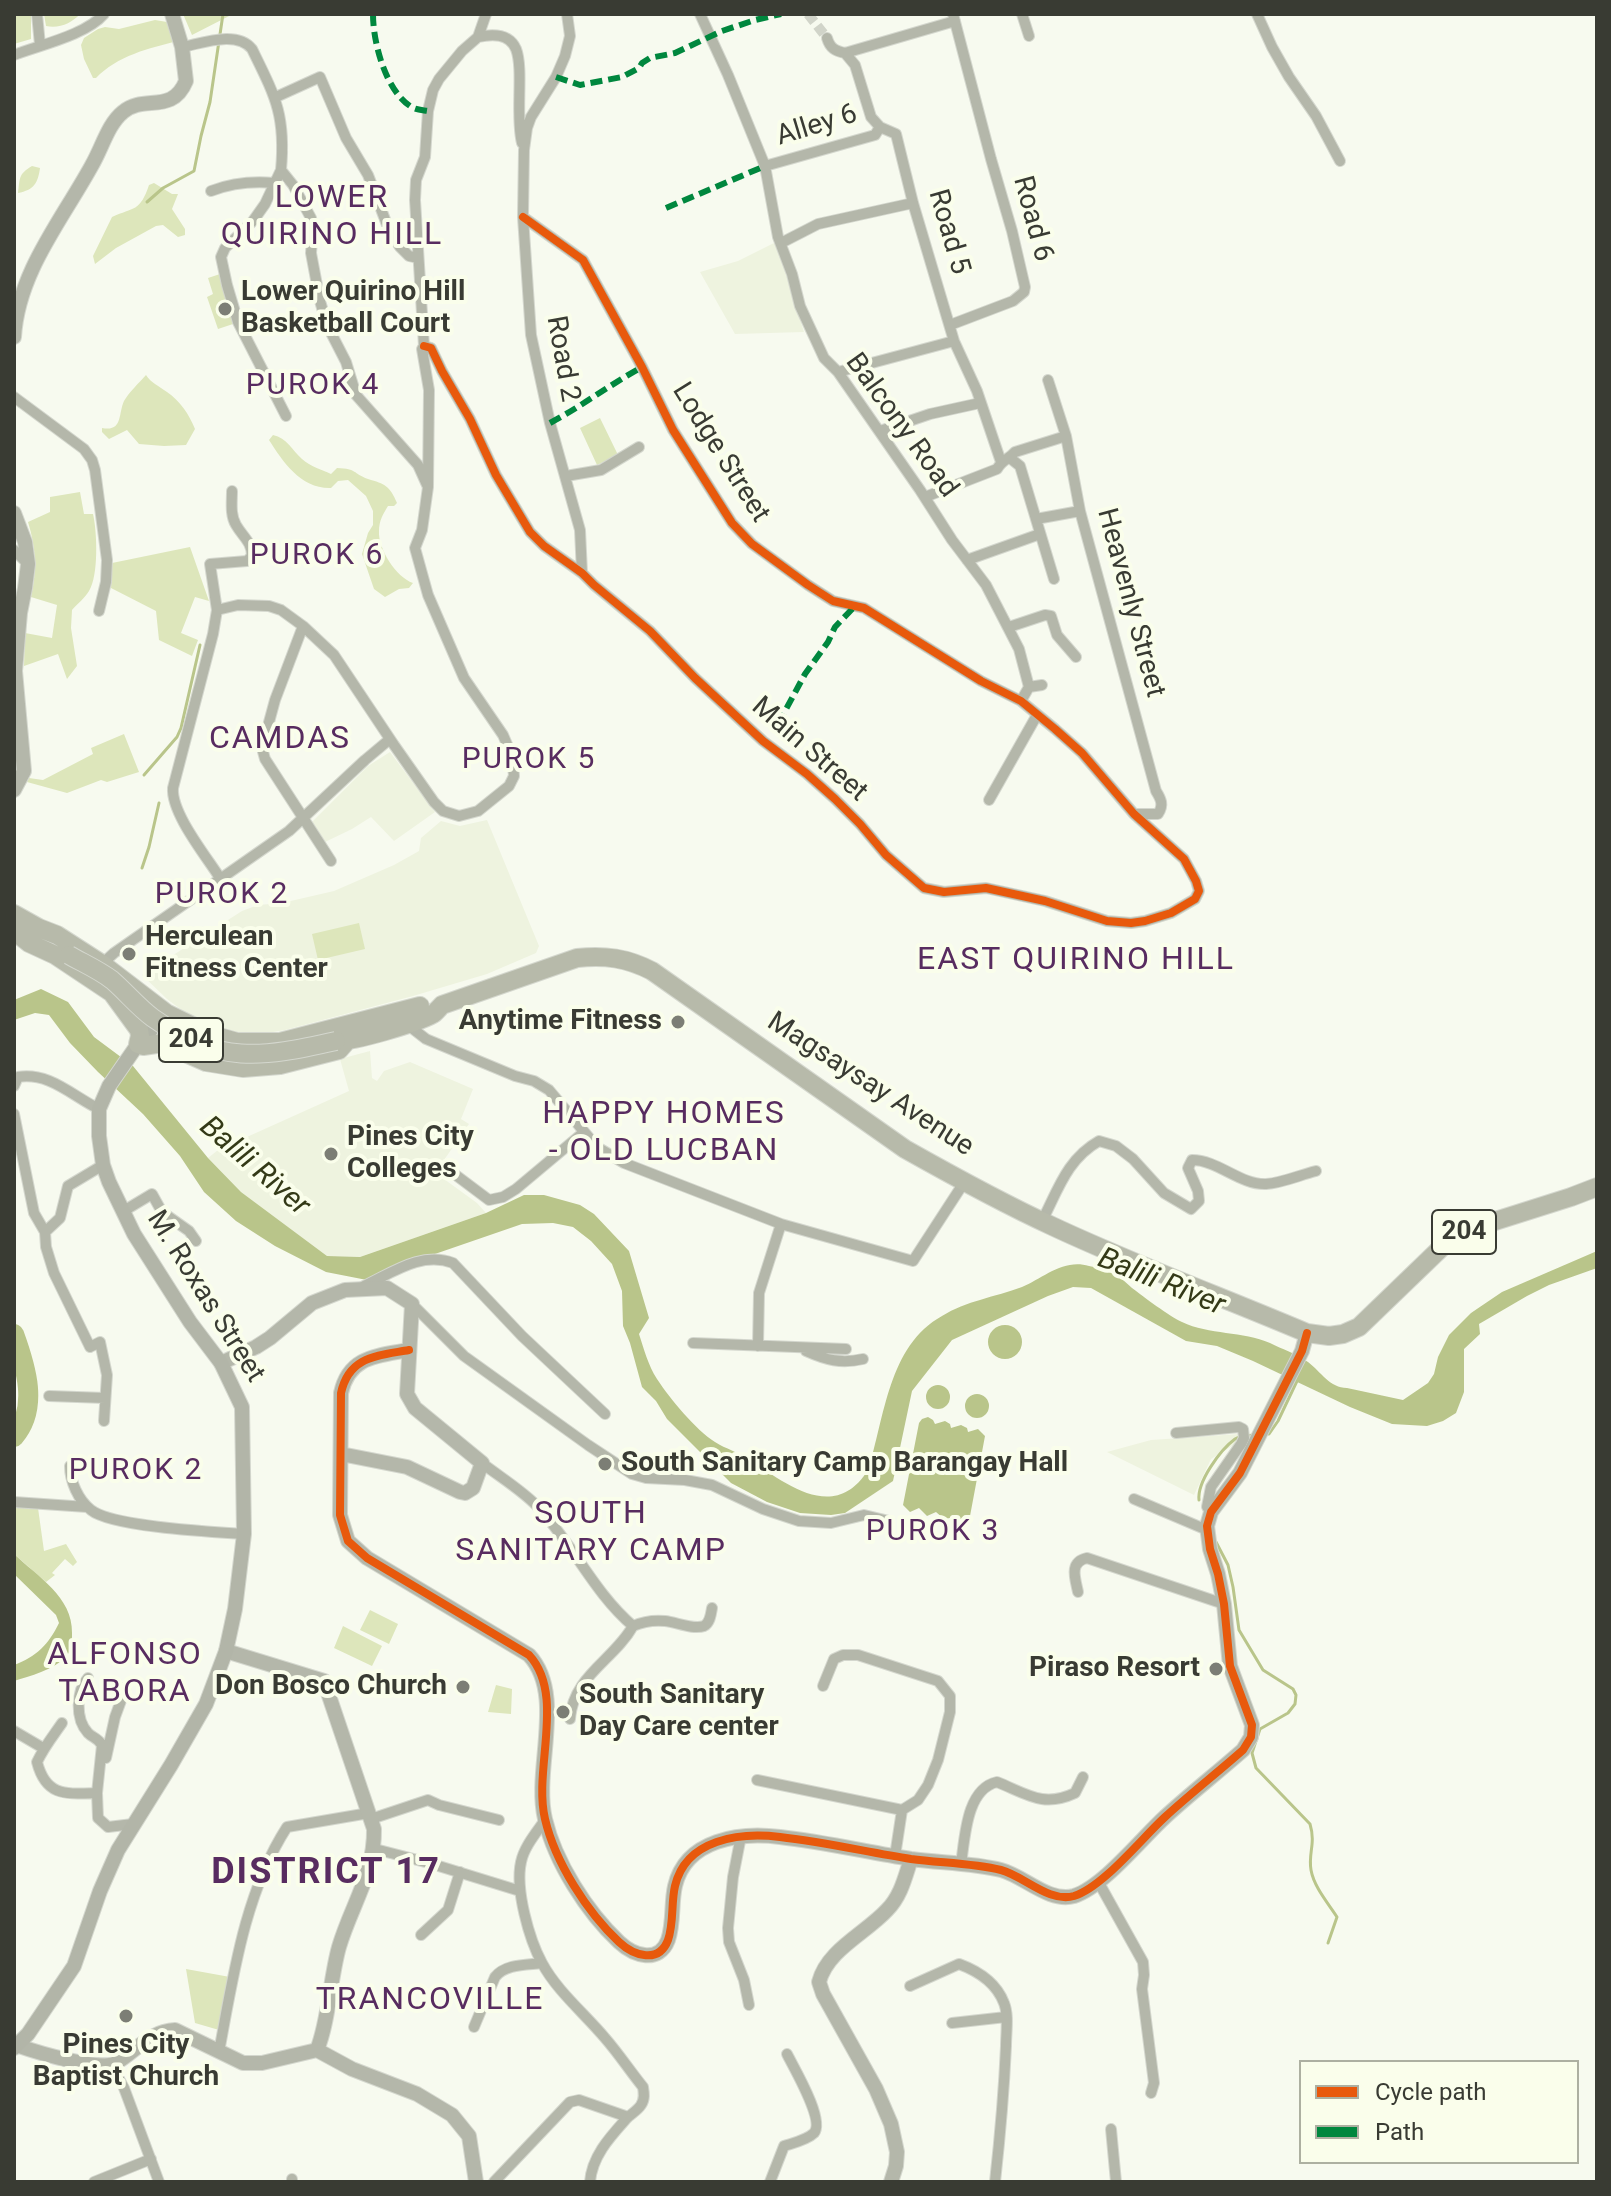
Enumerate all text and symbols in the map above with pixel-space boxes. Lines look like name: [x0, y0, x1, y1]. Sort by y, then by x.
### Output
street label: Alley 6: [773, 98, 861, 154]
street label: Road 6: [1005, 173, 1059, 265]
district label: LOWER QUIRINO HILL: [221, 180, 443, 255]
street label: Road 5: [920, 186, 976, 278]
place label: Lower Quirino Hill Basketball Court: [241, 276, 465, 342]
marker: Lower Quirino Hill Basketball Court: [216, 300, 234, 318]
street label: Road 2: [538, 313, 586, 405]
street label: Balcony Road: [837, 347, 965, 505]
district label: PUROK 4: [246, 368, 380, 404]
street label: Lodge Street: [664, 377, 776, 529]
street label: Heavenly Street: [1089, 505, 1171, 701]
district label: PUROK 6: [250, 538, 384, 574]
street label: Main Street: [744, 690, 874, 810]
district label: CAMDAS: [209, 721, 351, 759]
district label: PUROK 5: [462, 742, 596, 778]
district label: PUROK 2: [155, 877, 289, 913]
place label: Herculean Fitness Center: [145, 921, 328, 987]
district label: EAST QUIRINO HILL: [917, 942, 1235, 980]
marker: Herculean Fitness Center: [120, 945, 138, 963]
place label: Anytime Fitness: [459, 1005, 662, 1039]
street label: Magsaysay Avenue: [760, 1006, 980, 1164]
marker: Anytime Fitness: [669, 1013, 687, 1031]
road number: 204: [159, 1018, 223, 1062]
district label: HAPPY HOMES - OLD LUCBAN: [542, 1096, 786, 1171]
water label: Balili River: [192, 1110, 316, 1224]
place label: Pines City Colleges: [347, 1121, 474, 1187]
marker: Pines City Colleges: [322, 1145, 340, 1163]
street label: M. Roxas Street: [139, 1205, 271, 1389]
road number: 204: [1432, 1210, 1496, 1254]
water label: Balili River: [1092, 1241, 1230, 1325]
place label: South Sanitary Camp Barangay Hall: [621, 1447, 1068, 1481]
district label: PUROK 2: [69, 1453, 203, 1489]
marker: South Sanitary Camp Barangay Hall: [596, 1455, 614, 1473]
district label: SOUTH SANITARY CAMP: [455, 1496, 727, 1571]
district label: PUROK 3: [866, 1514, 1000, 1550]
district label: ALFONSO TABORA: [47, 1637, 203, 1712]
place label: Piraso Resort: [1029, 1652, 1200, 1686]
marker: Piraso Resort: [1207, 1660, 1225, 1678]
place label: Don Bosco Church: [215, 1670, 447, 1704]
marker: Don Bosco Church: [454, 1678, 472, 1696]
place label: South Sanitary Day Care center: [579, 1679, 779, 1745]
marker: South Sanitary Day Care center: [554, 1703, 572, 1721]
district label: DISTRICT 17: [211, 1852, 441, 1896]
district label: TRANCOVILLE: [316, 1982, 544, 2020]
marker: Pines City Baptist Church: [117, 2007, 135, 2025]
place label: Pines City Baptist Church: [33, 2029, 219, 2095]
legend: [1299, 2060, 1579, 2164]
text: Cycle path: [1375, 2078, 1487, 2106]
text: Path: [1375, 2118, 1424, 2146]

